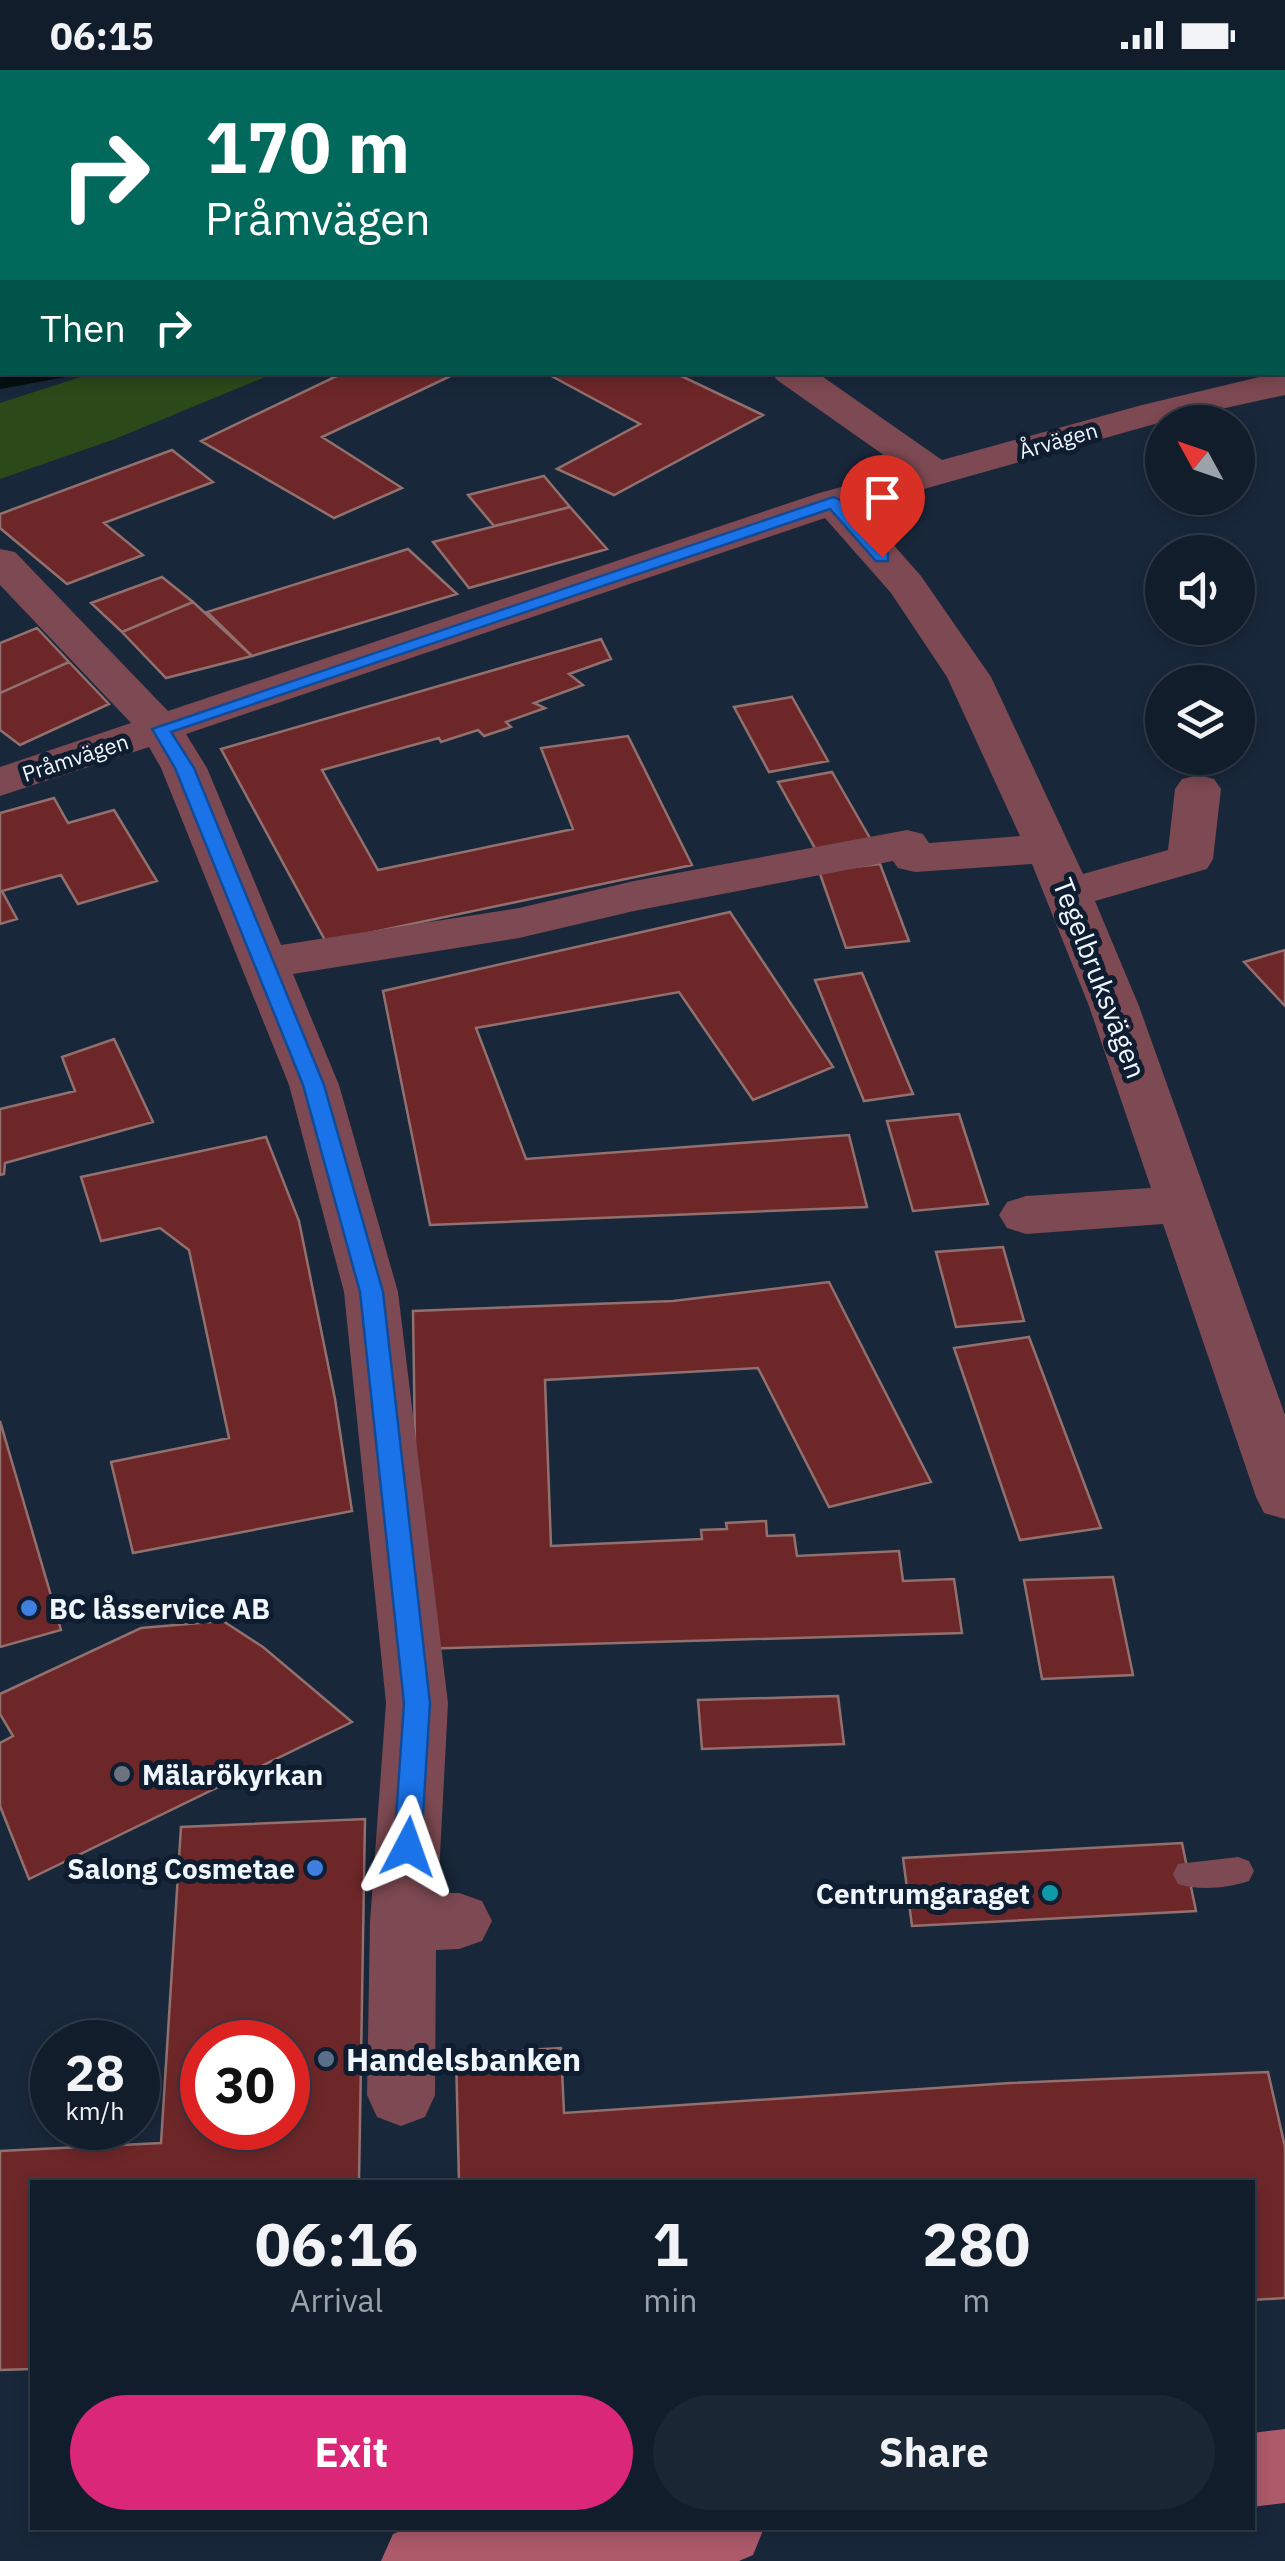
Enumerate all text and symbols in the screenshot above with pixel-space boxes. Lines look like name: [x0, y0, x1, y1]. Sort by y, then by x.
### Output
text: 06:15: [50, 11, 154, 60]
text: 170 m: [205, 101, 410, 192]
icon: right: [40, 110, 170, 240]
text: Pråmvägen: [205, 189, 431, 247]
icon: right: [146, 300, 201, 355]
text: Then: [40, 303, 126, 352]
north arrow: [1145, 405, 1255, 515]
map controls: [1145, 405, 1255, 775]
street label: Årvägen: [1015, 415, 1101, 465]
pin: [840, 455, 925, 558]
icon: arrive: [855, 470, 910, 525]
button: sound: [1145, 535, 1255, 645]
button: layers: [1145, 665, 1255, 775]
street label: Pråmvägen: [18, 726, 132, 788]
street label: Tegelbruksvägen: [1045, 873, 1155, 1083]
place label: BC låsservice AB: [49, 1590, 270, 1627]
marker: BC låsservice AB: [18, 1597, 40, 1619]
place label: Mälarökyrkan: [142, 1756, 323, 1793]
marker: Mälarökyrkan: [111, 1763, 133, 1785]
position arrow: [356, 1795, 460, 1899]
place label: Salong Cosmetae: [67, 1850, 295, 1887]
marker: Salong Cosmetae: [304, 1857, 326, 1879]
place label: Centrumgaraget: [816, 1875, 1030, 1912]
marker: Centrumgaraget: [1039, 1882, 1061, 1904]
speed limit sign: 30: [180, 2020, 310, 2150]
place label: Handelsbanken: [346, 2038, 581, 2080]
text: 28: [65, 2040, 125, 2105]
marker: Handelsbanken: [315, 2048, 337, 2070]
text: km/h: [66, 2094, 124, 2127]
text: 06:16: [255, 2204, 419, 2283]
text: 1: [652, 2204, 688, 2283]
text: 280: [922, 2204, 1030, 2283]
text: Arrival: [290, 2279, 383, 2321]
text: min: [643, 2279, 697, 2321]
text: m: [962, 2279, 990, 2321]
button: Exit: [70, 2395, 633, 2510]
button: Share: [653, 2395, 1215, 2510]

